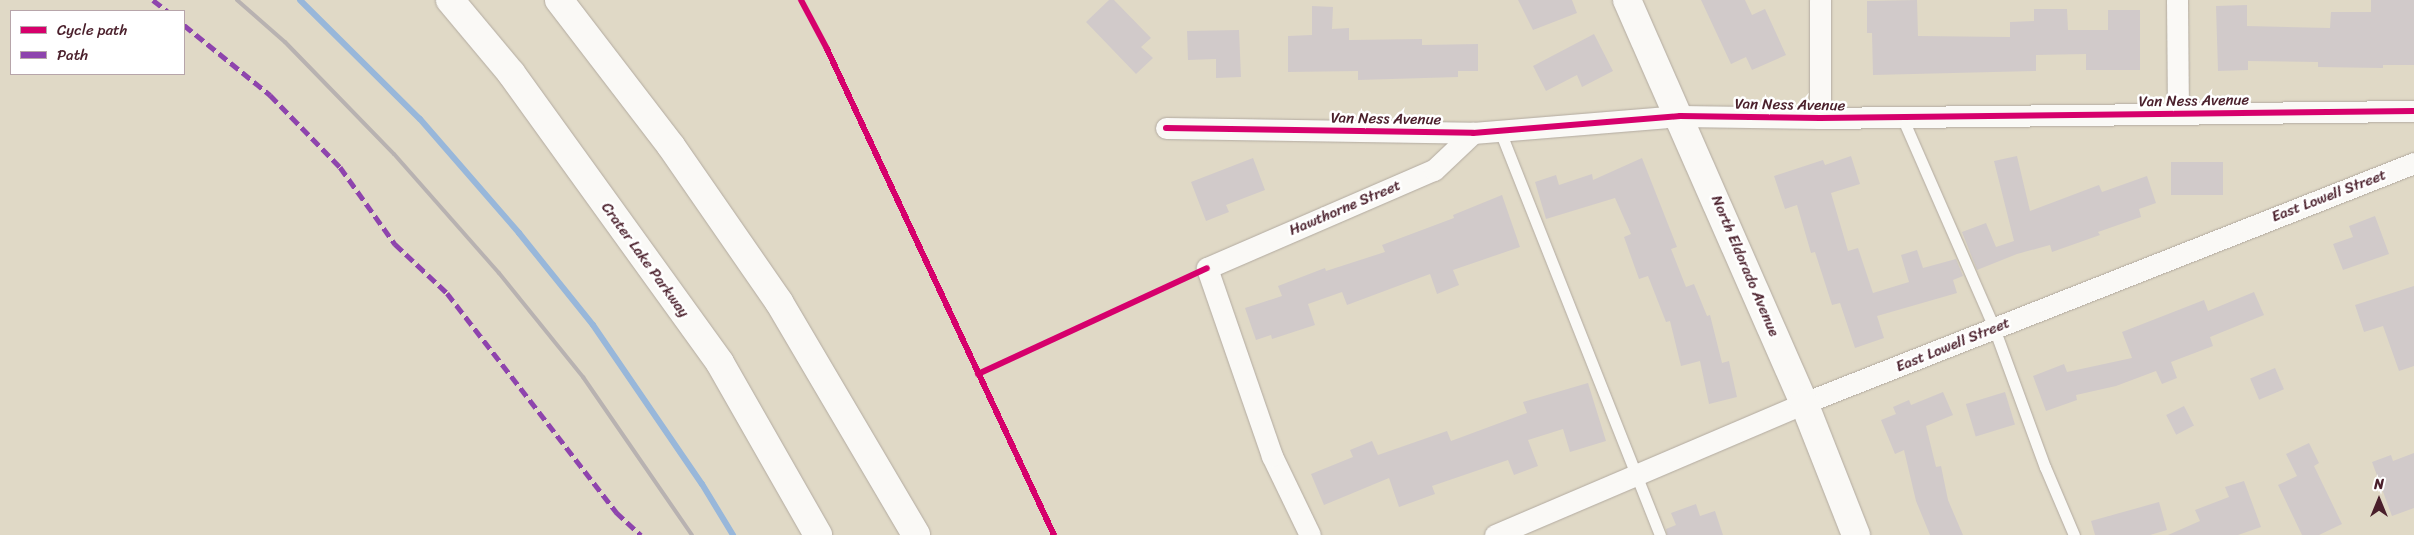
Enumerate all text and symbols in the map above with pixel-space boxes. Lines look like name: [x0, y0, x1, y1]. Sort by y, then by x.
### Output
legend: [10, 10, 185, 75]
text: Cycle path: [57, 17, 127, 43]
text: Path: [57, 42, 88, 68]
street label: Van Ness Avenue: [2138, 91, 2250, 111]
street label: Van Ness Avenue: [1734, 95, 1846, 115]
street label: Van Ness Avenue: [1330, 109, 1442, 129]
street label: East Lowell Street: [2269, 166, 2389, 226]
street label: Hawthorne Street: [1286, 176, 1404, 240]
street label: North Eldorado Avenue: [1707, 193, 1783, 339]
street label: Crater Lake Parkway: [597, 199, 693, 321]
street label: East Lowell Street: [1893, 314, 2013, 376]
text: N: [2374, 472, 2384, 497]
north arrow: [2354, 475, 2404, 525]

